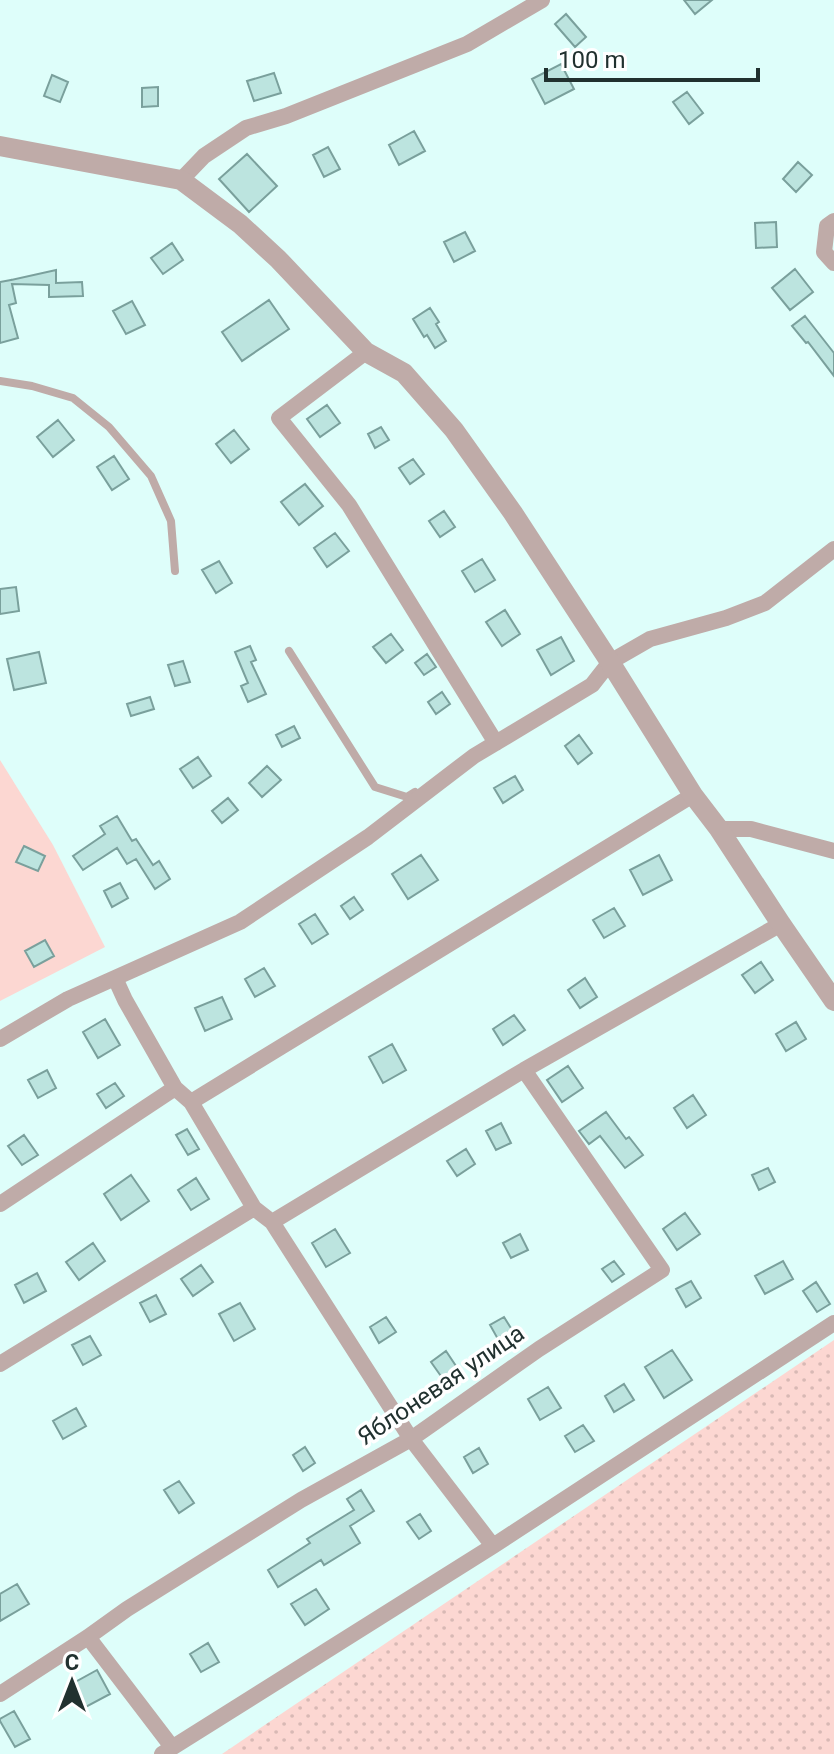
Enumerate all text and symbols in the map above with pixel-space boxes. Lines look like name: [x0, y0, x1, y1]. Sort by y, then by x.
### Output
scale bar: [546, 32, 758, 82]
text: 100 m: [558, 46, 625, 74]
street label: Яблоневая улица: [353, 1319, 529, 1451]
north arrow: [32, 1642, 112, 1722]
text: С: [65, 1650, 79, 1675]

